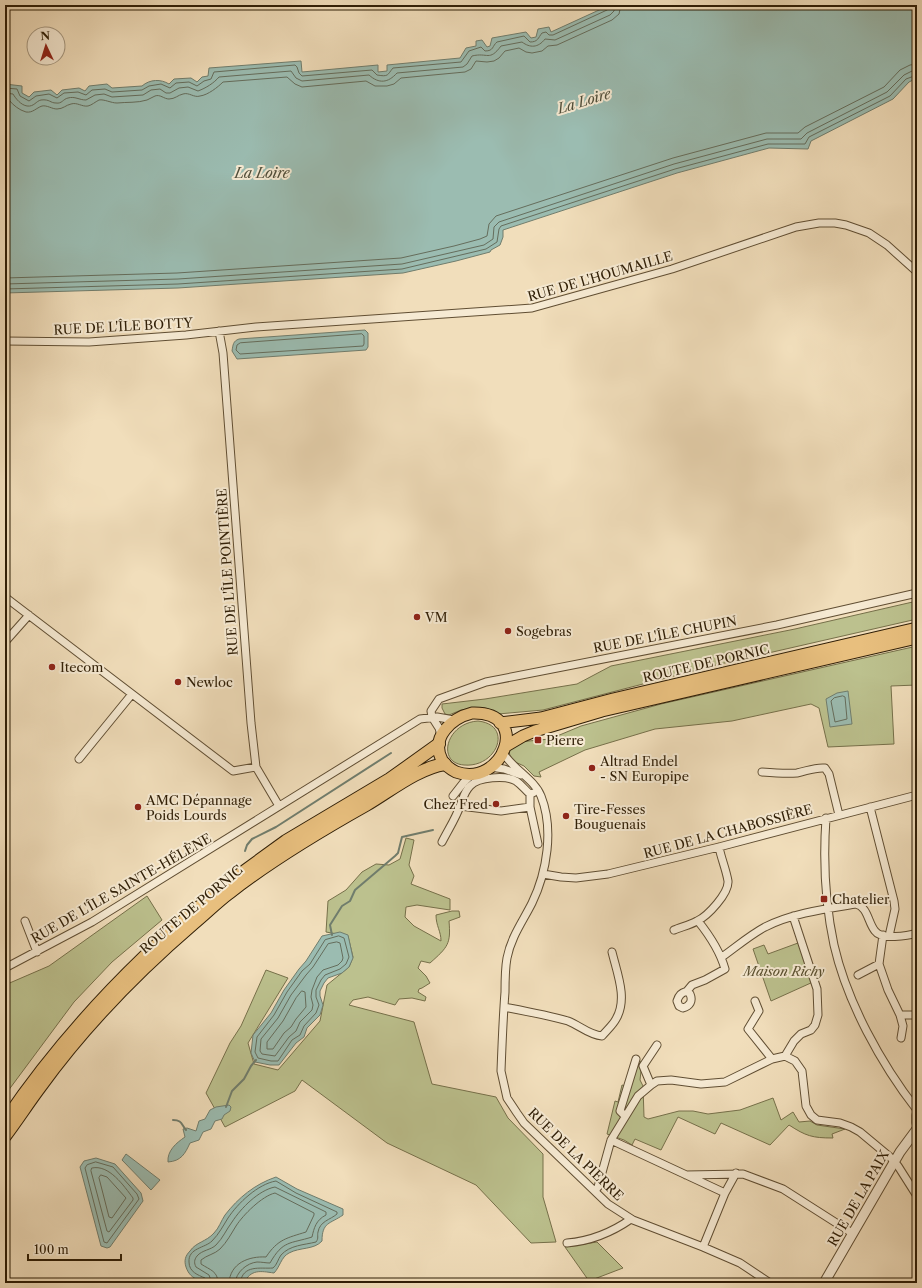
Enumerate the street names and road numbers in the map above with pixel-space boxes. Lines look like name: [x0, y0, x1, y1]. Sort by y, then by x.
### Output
street label: RUE DE L'HOUMAILLE: [526, 248, 674, 304]
street label: RUE DE L'ÎLE BOTTY: [53, 314, 194, 338]
street label: RUE DE L'ÎLE POINTIÈRE: [213, 488, 241, 656]
street label: RUE DE L'ÎLE CHUPIN: [592, 612, 738, 656]
street label: ROUTE DE PORNIC: [641, 641, 771, 685]
street label: RUE DE LA CHABOSSIÈRE: [642, 801, 814, 861]
street label: RUE DE L'ÎLE SAINTE-HÉLÈNE: [28, 830, 214, 946]
street label: ROUTE DE PORNIC: [136, 861, 246, 957]
street label: RUE DE LA PIERRE: [525, 1104, 627, 1204]
street label: RUE DE LA PAIX: [824, 1146, 892, 1249]

